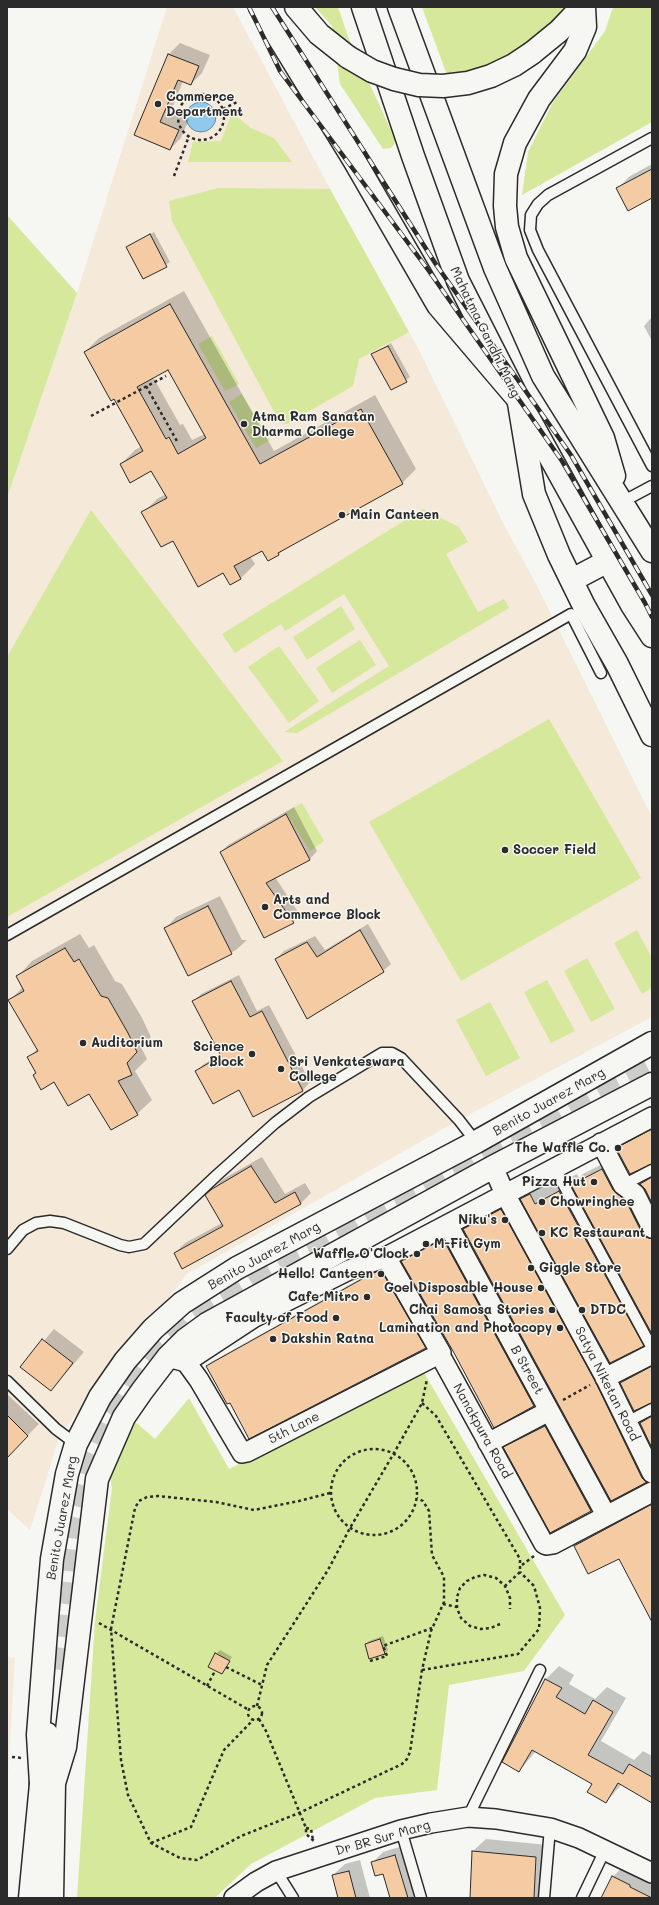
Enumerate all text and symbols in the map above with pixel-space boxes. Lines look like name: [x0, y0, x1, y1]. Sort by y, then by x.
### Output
place label: Commerce Department: [166, 89, 243, 120]
marker: Commerce Department: [153, 99, 163, 109]
street label: Mahatma Gandhi Marg: [447, 264, 523, 400]
place label: Atma Ram Sanatan Dharma College: [252, 409, 375, 440]
marker: Atma Ram Sanatan Dharma College: [239, 419, 249, 429]
place label: Main Canteen: [350, 507, 439, 523]
marker: Main Canteen: [337, 510, 347, 520]
place label: Soccer Field: [513, 842, 596, 858]
marker: Soccer Field: [500, 845, 510, 855]
place label: Arts and Commerce Block: [273, 892, 381, 923]
marker: Arts and Commerce Block: [260, 902, 270, 912]
place label: Auditorium: [91, 1035, 163, 1051]
marker: Auditorium: [78, 1038, 88, 1048]
place label: Science Block: [193, 1039, 244, 1070]
marker: Science Block: [247, 1049, 257, 1059]
place label: Sri Venkateswara College: [289, 1054, 405, 1085]
marker: Sri Venkateswara College: [276, 1064, 286, 1074]
street label: Benito Juarez Marg: [490, 1065, 608, 1139]
place label: The Waffle Co.: [515, 1140, 610, 1156]
marker: The Waffle Co.: [613, 1143, 623, 1153]
place label: Pizza Hut: [522, 1174, 586, 1190]
marker: Pizza Hut: [589, 1177, 599, 1187]
place label: Chowringhee: [550, 1194, 635, 1210]
marker: Chowringhee: [537, 1197, 547, 1207]
place label: Niku's: [458, 1212, 497, 1228]
marker: Niku's: [500, 1215, 510, 1225]
street label: Benito Juarez Marg: [205, 1219, 323, 1293]
place label: KC Restaurant: [550, 1225, 645, 1241]
marker: KC Restaurant: [537, 1228, 547, 1238]
place label: M-Fit Gym: [434, 1236, 501, 1252]
marker: M-Fit Gym: [421, 1239, 431, 1249]
place label: Waffle O'Clock: [313, 1246, 409, 1262]
marker: Waffle O'Clock: [412, 1249, 422, 1259]
place label: Giggle Store: [539, 1260, 621, 1276]
marker: Giggle Store: [526, 1263, 536, 1273]
place label: Hello! Canteen: [278, 1266, 373, 1282]
marker: Hello! Canteen: [376, 1269, 386, 1279]
place label: Goel Disposable House: [384, 1280, 533, 1296]
marker: Goel Disposable House: [536, 1283, 546, 1293]
place label: Cafe Mitro: [288, 1289, 359, 1305]
marker: Cafe Mitro: [362, 1292, 372, 1302]
place label: Chai Samosa Stories: [409, 1302, 544, 1318]
place label: DTDC: [590, 1302, 626, 1318]
marker: Chai Samosa Stories: [547, 1305, 557, 1315]
marker: DTDC: [577, 1305, 587, 1315]
place label: Faculty of Food: [225, 1310, 328, 1326]
marker: Faculty of Food: [331, 1313, 341, 1323]
place label: Lamination and Photocopy: [379, 1320, 552, 1336]
marker: Lamination and Photocopy: [555, 1323, 565, 1333]
street label: Satya Niketan Road: [571, 1324, 643, 1444]
place label: Dakshin Ratna: [281, 1331, 374, 1347]
marker: Dakshin Ratna: [268, 1334, 278, 1344]
street label: B Street: [507, 1343, 547, 1397]
street label: Nanakpura Road: [449, 1381, 515, 1481]
street label: 5th Lane: [266, 1409, 322, 1447]
street label: Benito Juarez Marg: [43, 1455, 81, 1581]
street label: Dr BR Sur Marg: [334, 1817, 432, 1859]

